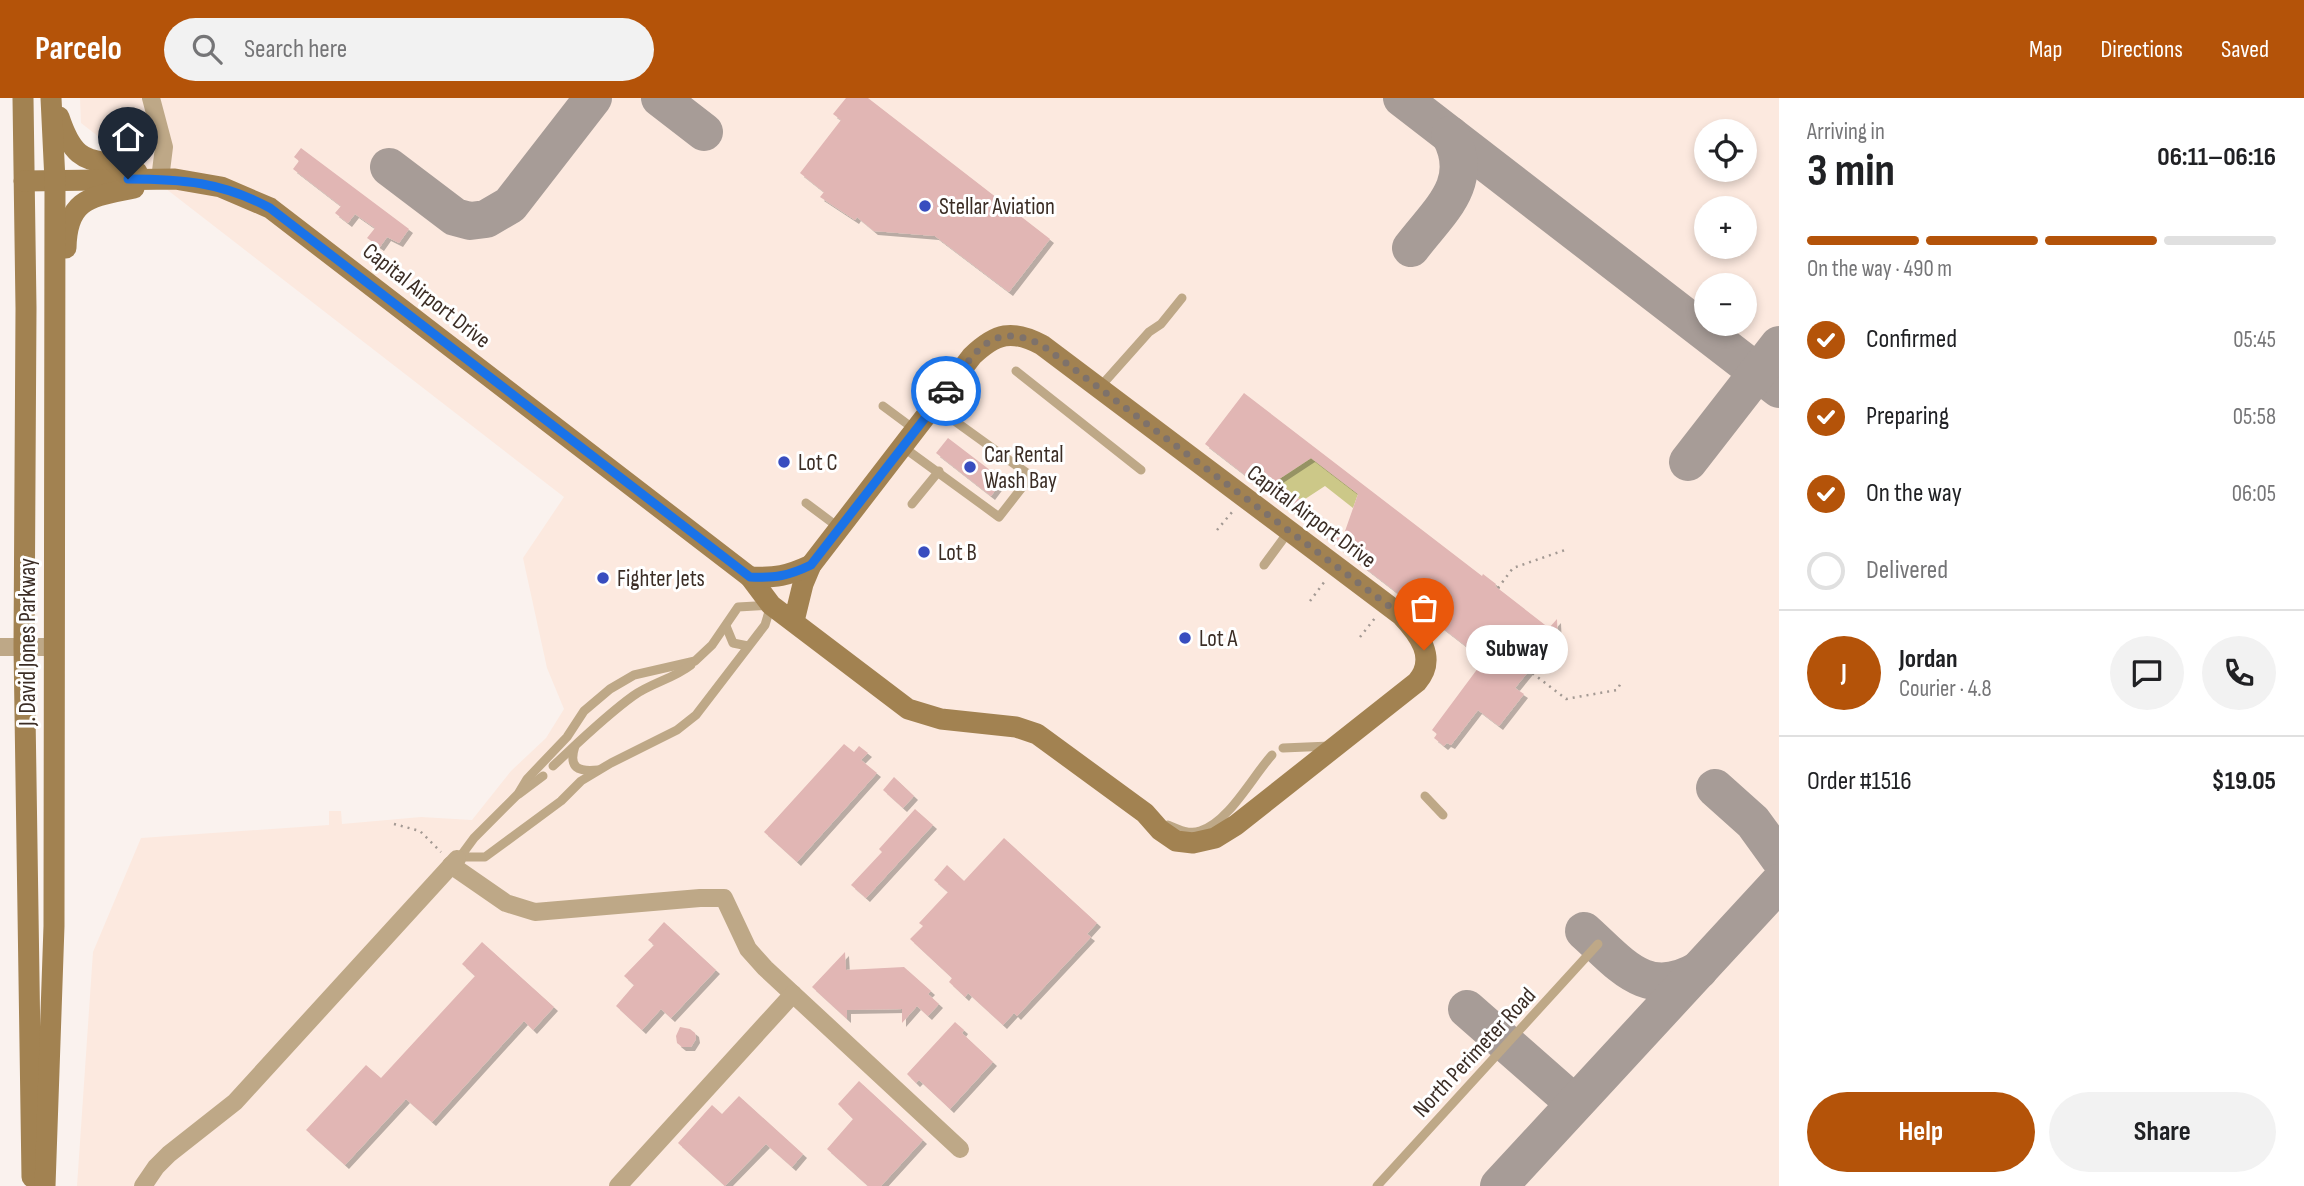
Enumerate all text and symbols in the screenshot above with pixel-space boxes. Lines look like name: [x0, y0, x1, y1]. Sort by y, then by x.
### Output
search box: [164, 18, 654, 81]
text: Parcelo: [35, 29, 122, 69]
icon: search: [188, 30, 226, 68]
text: Search here: [244, 34, 347, 65]
text: Map: [2029, 35, 2062, 64]
text: Directions: [2100, 35, 2183, 64]
text: Saved: [2221, 35, 2269, 64]
pin: [98, 107, 158, 179]
icon: home: [109, 118, 147, 156]
text: Arriving in: [1807, 118, 1885, 146]
map controls: [1694, 119, 1757, 336]
button: locate: [1694, 119, 1757, 182]
text: 06:11–06:16: [2157, 142, 2276, 173]
text: 3 min: [1807, 144, 1895, 199]
place label: Stellar Aviation: [939, 193, 1055, 221]
button: +: [1694, 196, 1757, 259]
marker: Stellar Aviation: [917, 198, 933, 214]
street label: Capital Airport Drive: [357, 237, 496, 354]
text: On the way · 490 m: [1807, 255, 1952, 283]
button: −: [1694, 273, 1757, 336]
icon: check: [1807, 321, 1845, 359]
text: Confirmed: [1866, 324, 1957, 355]
text: 05:45: [2233, 326, 2276, 354]
courier: [911, 356, 981, 426]
icon: car: [927, 372, 965, 410]
icon: check: [1807, 398, 1845, 436]
text: Preparing: [1866, 401, 1949, 432]
text: 05:58: [2233, 403, 2276, 431]
place label: Car Rental Wash Bay: [984, 441, 1064, 495]
place label: Lot C: [798, 449, 838, 477]
marker: Lot C: [776, 454, 792, 470]
marker: Car Rental Wash Bay: [962, 459, 978, 475]
street label: Capital Airport Drive: [1241, 459, 1382, 575]
icon: check: [1807, 475, 1845, 513]
text: On the way: [1866, 478, 1962, 509]
text: 06:05: [2232, 480, 2276, 508]
place label: Lot B: [938, 539, 977, 567]
marker: Lot B: [916, 544, 932, 560]
text: Delivered: [1866, 555, 1948, 586]
street label: J. David Jones Parkway: [14, 558, 42, 727]
place label: Fighter Jets: [617, 565, 705, 593]
marker: Fighter Jets: [595, 570, 611, 586]
pin: [1394, 578, 1454, 650]
icon: bag: [1405, 589, 1443, 627]
place label: Lot A: [1199, 625, 1237, 653]
callout: Subway: [1466, 626, 1568, 674]
marker: Lot A: [1177, 630, 1193, 646]
text: Subway: [1486, 635, 1548, 663]
button: chat: [2110, 636, 2184, 710]
button: phone: [2202, 636, 2276, 710]
text: Jordan: [1899, 644, 1957, 675]
text: J: [1841, 658, 1847, 689]
text: Courier · 4.8: [1899, 675, 1992, 703]
text: Order #1516: [1807, 766, 1912, 797]
text: $19.05: [2211, 766, 2276, 797]
street label: North Perimeter Road: [1408, 982, 1542, 1123]
button: Help: [1807, 1092, 2035, 1172]
button: Share: [2049, 1092, 2276, 1172]

